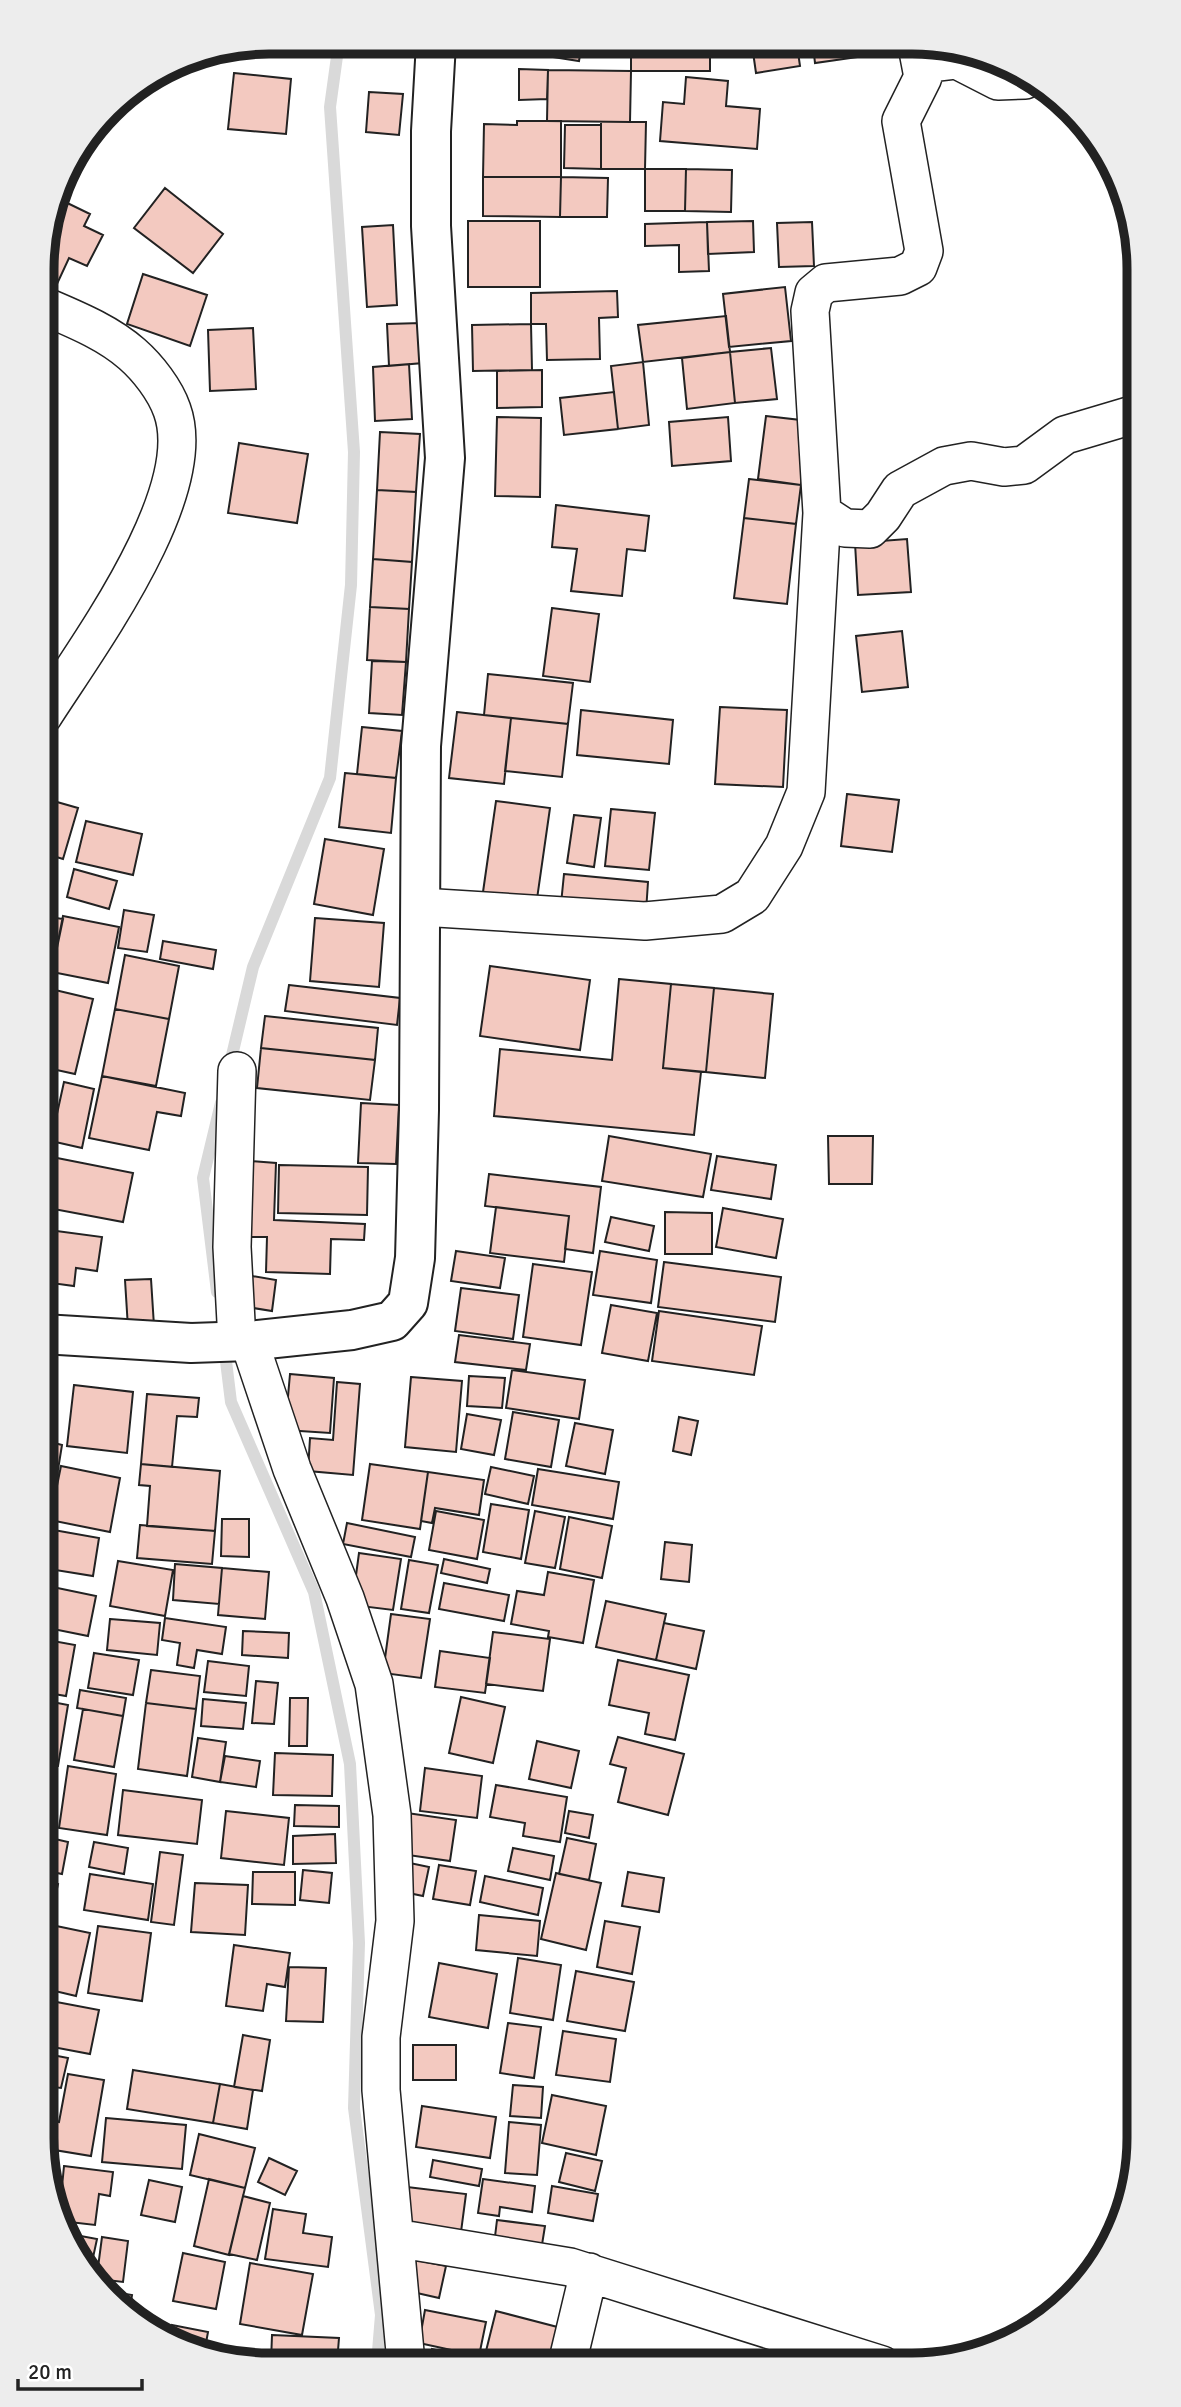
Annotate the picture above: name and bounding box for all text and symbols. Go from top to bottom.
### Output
scale bar [18,2348,142,2392]
text: 20 m [28,2359,72,2385]

